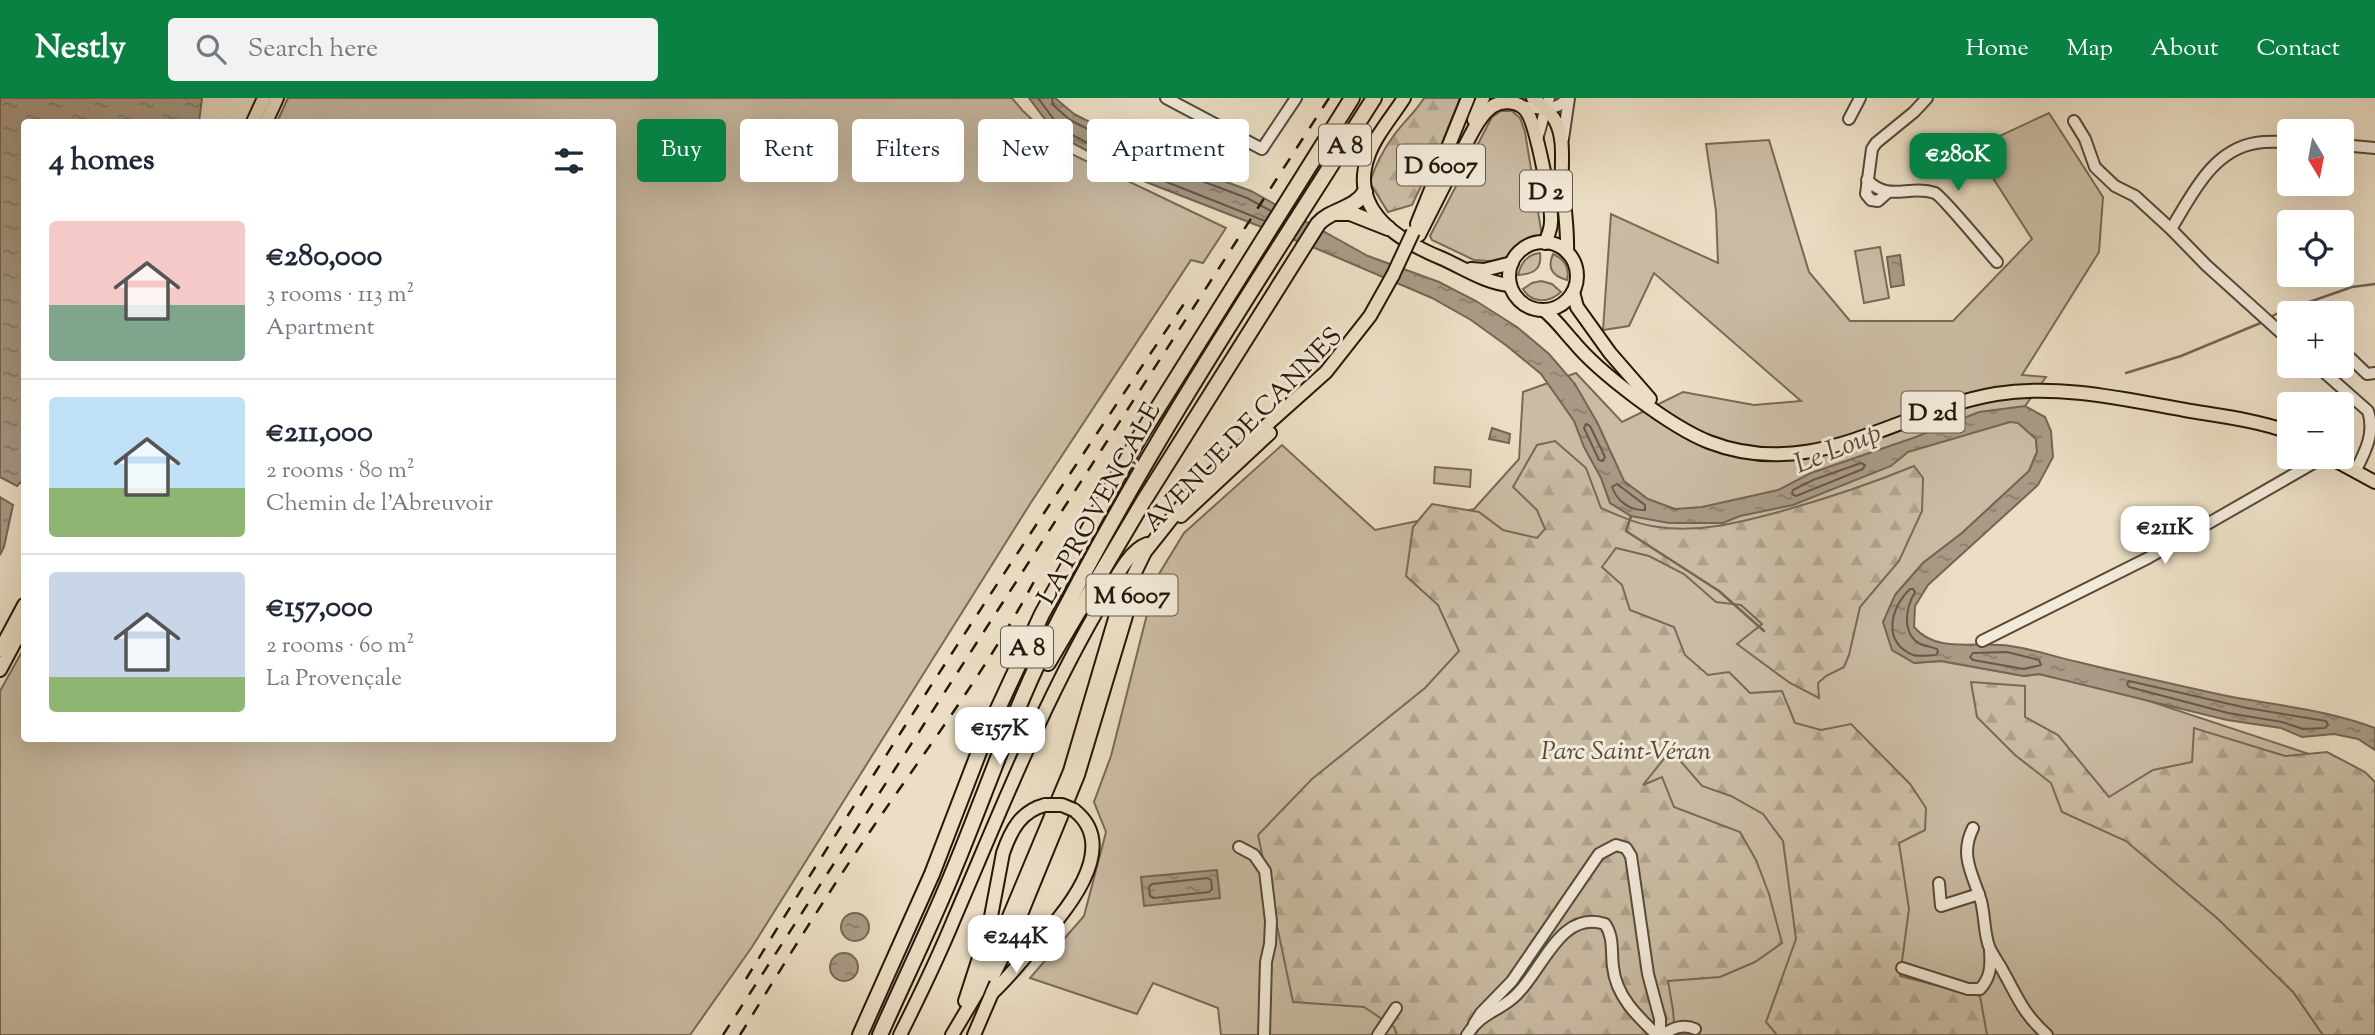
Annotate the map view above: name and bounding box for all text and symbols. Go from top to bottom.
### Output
search box [168,18,658,81]
text: Nestly [35,25,126,73]
icon: search [192,30,230,68]
text: Search here [248,31,378,68]
text: Home [1966,32,2029,66]
text: Map [2067,32,2113,66]
text: About [2151,32,2218,66]
text: Contact [2256,32,2340,66]
chip: Buy [637,119,726,182]
chip: Rent [740,119,838,182]
chip: Filters [852,119,964,182]
chip: New [978,119,1073,182]
chip: Apartment [1087,119,1249,182]
north arrow [2277,119,2354,196]
map controls [2277,119,2354,469]
road number: A 8 [1319,125,1371,166]
pin: €280K [1909,134,2007,193]
text: €280K [1926,139,1990,172]
text: 4 homes [49,140,155,183]
icon: filters [550,142,588,180]
road number: D 6007 [1397,144,1485,186]
road number: D 2 [1520,170,1572,212]
button: locate [2277,210,2354,287]
text: €280,000 [266,236,382,279]
icon: home [105,249,189,333]
text: 3 rooms · 113 m² [266,279,414,312]
button: + [2277,301,2354,378]
text: Apartment [266,312,375,345]
street label: AVENUE DE CANNES [1136,320,1352,542]
road number: D 2d [1902,391,1965,432]
button: − [2277,392,2354,469]
street label: LA PROVENÇALE [1029,396,1171,612]
text: €211,000 [266,412,373,455]
water label: Le Loup [1788,414,1888,485]
icon: home [105,425,189,509]
text: 2 rooms · 80 m² [266,455,414,488]
text: Chemin de l'Abreuvoir [266,488,493,521]
pin: €211K [2116,506,2214,566]
text: €211K [2137,512,2193,545]
road number: M 6007 [1086,574,1178,616]
text: €157,000 [266,587,373,630]
icon: home [105,600,189,684]
road number: A 8 [1001,626,1053,668]
text: 2 rooms · 60 m² [266,630,414,663]
text: La Provençale [266,663,402,696]
pin: €157K [951,708,1049,767]
text: €157K [971,713,1029,746]
park label: Parc Saint-Véran [1541,734,1711,771]
pin: €244K [967,916,1065,975]
text: €244K [984,921,1048,954]

